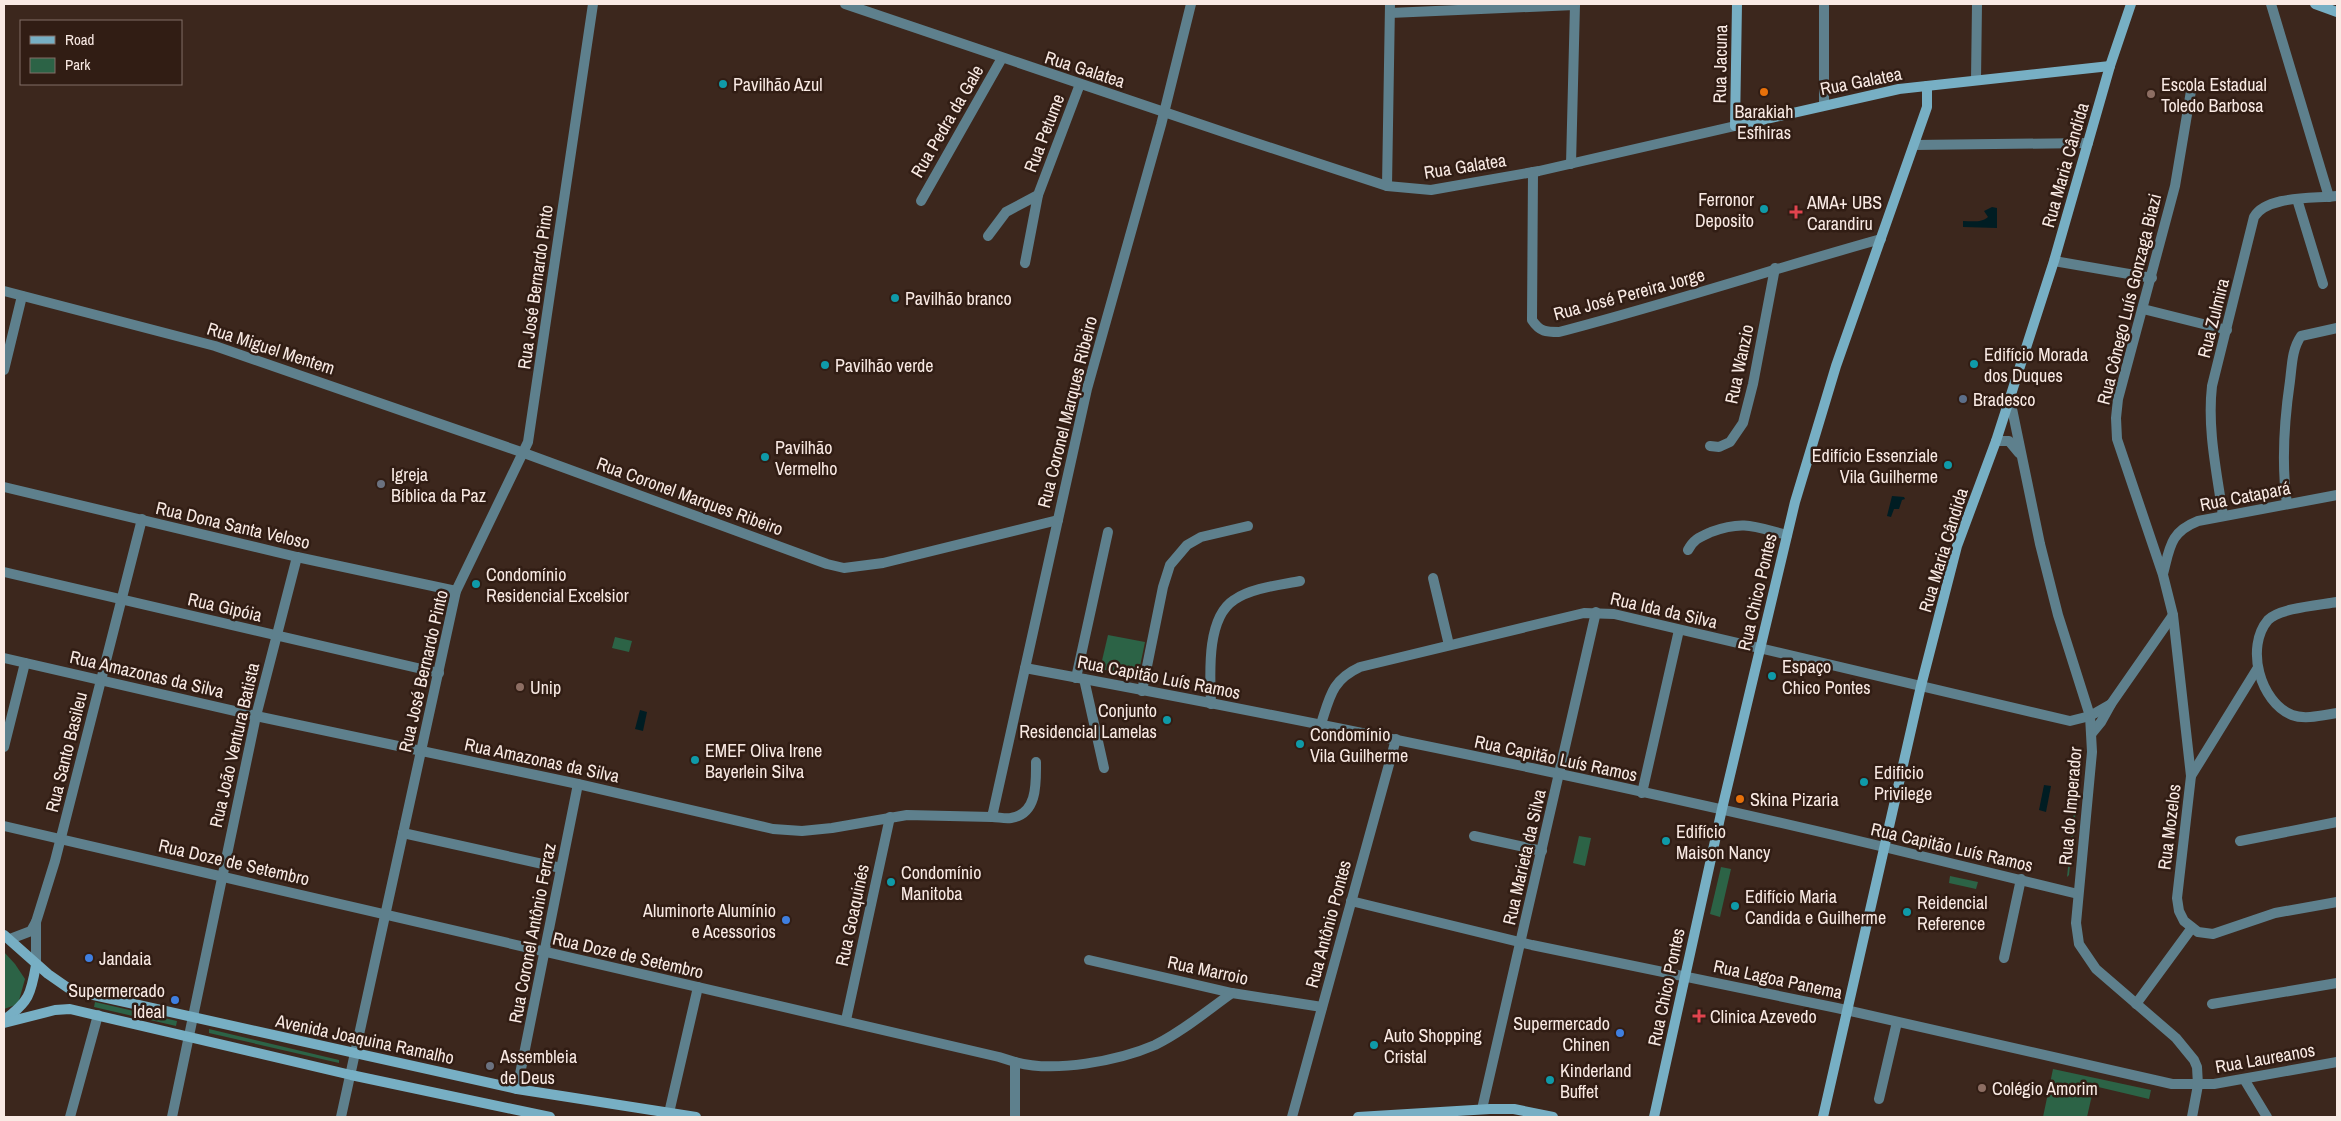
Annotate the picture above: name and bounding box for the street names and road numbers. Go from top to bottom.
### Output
street label: Rua Jacuna [1707,24,1733,104]
street label: Rua Galatea [1042,44,1128,94]
street label: Rua Pedra da Gale [905,60,989,182]
street label: Rua Galatea [1818,61,1904,101]
street label: Rua Petume [1018,90,1070,176]
street label: Rua Maria Cândida [2035,100,2095,230]
street label: Rua Galatea [1422,147,1508,185]
street label: Rua Cônego Luís Gonzaga Biazi [2091,191,2167,407]
street label: Rua José Bernardo Pinto [511,203,559,371]
street label: Rua José Pereira Jorge [1550,262,1708,326]
street label: Rua Zulmira [2191,276,2235,360]
street label: Rua Coronel Marques Ribeiro [1031,313,1103,511]
street label: Rua Miguel Mentem [204,316,338,380]
street label: Rua Wanzio [1718,322,1760,406]
street label: Rua Coronel Marques Ribeiro [593,451,787,541]
street label: Rua Catapará [2198,475,2292,517]
street label: Rua Maria Cândida [1912,485,1974,615]
street label: Rua Dona Santa Veloso [153,495,313,555]
street label: Rua Chico Pontes [1731,531,1783,653]
street label: Rua Gipóia [185,586,265,628]
street label: Rua Ida da Silva [1608,586,1720,634]
street label: Rua José Bernardo Pinto [392,587,454,755]
street label: Rua Amazonas da Silva [67,644,227,704]
street label: Rua Capitão Luís Ramos [1075,649,1243,705]
street label: Rua João Ventura Batista [203,660,265,830]
street label: Rua Santo Basileu [39,689,93,815]
street label: Rua Capitão Luís Ramos [1472,729,1640,787]
street label: Rua Amazonas da Silva [462,731,622,789]
street label: Rua do Imperador [2052,746,2088,866]
street label: Rua Mozelos [2151,783,2187,871]
street label: Rua Marieta da Silva [1496,787,1552,927]
street label: Rua Capitão Luís Ramos [1868,816,2036,878]
street label: Rua Doze de Setembro [156,832,312,892]
street label: Rua Coronel Antônio Ferraz [502,841,562,1025]
street label: Rua Antônio Pontes [1299,857,1357,991]
street label: Rua Goaquinés [829,862,875,968]
street label: Rua Doze de Setembro [550,925,706,985]
street label: Rua Chico Pontes [1641,926,1691,1048]
street label: Rua Marroio [1165,949,1251,991]
street label: Rua Lagoa Panema [1711,953,1845,1005]
street label: Avenida Joaquina Ramalho [272,1008,457,1070]
street label: Rua Laureanos [2213,1037,2317,1079]

